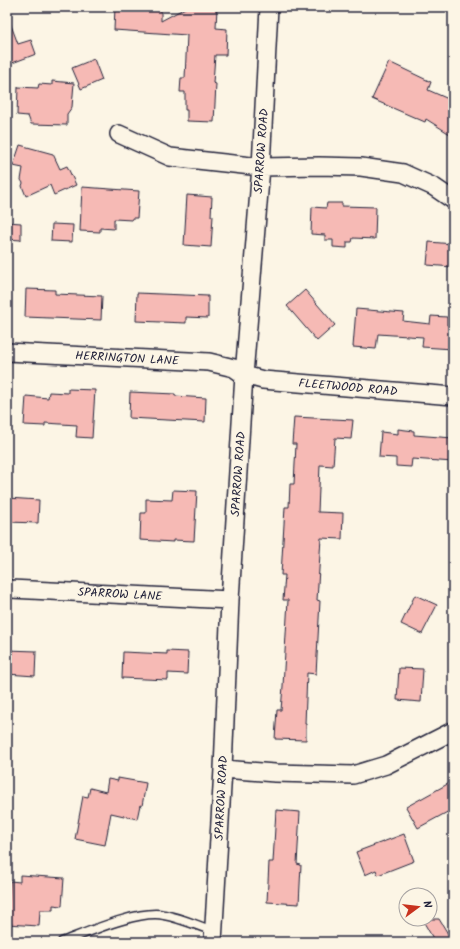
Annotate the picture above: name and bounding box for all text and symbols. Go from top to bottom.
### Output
street label: SPARROW ROAD [249,108,274,194]
street label: HERRINGTON LANE [75,346,180,371]
street label: FLEETWOOD ROAD [298,374,399,401]
street label: SPARROW ROAD [226,431,251,517]
street label: SPARROW LANE [77,583,164,606]
street label: SPARROW ROAD [210,755,233,841]
north arrow [398,887,438,927]
text: N [417,899,436,910]

